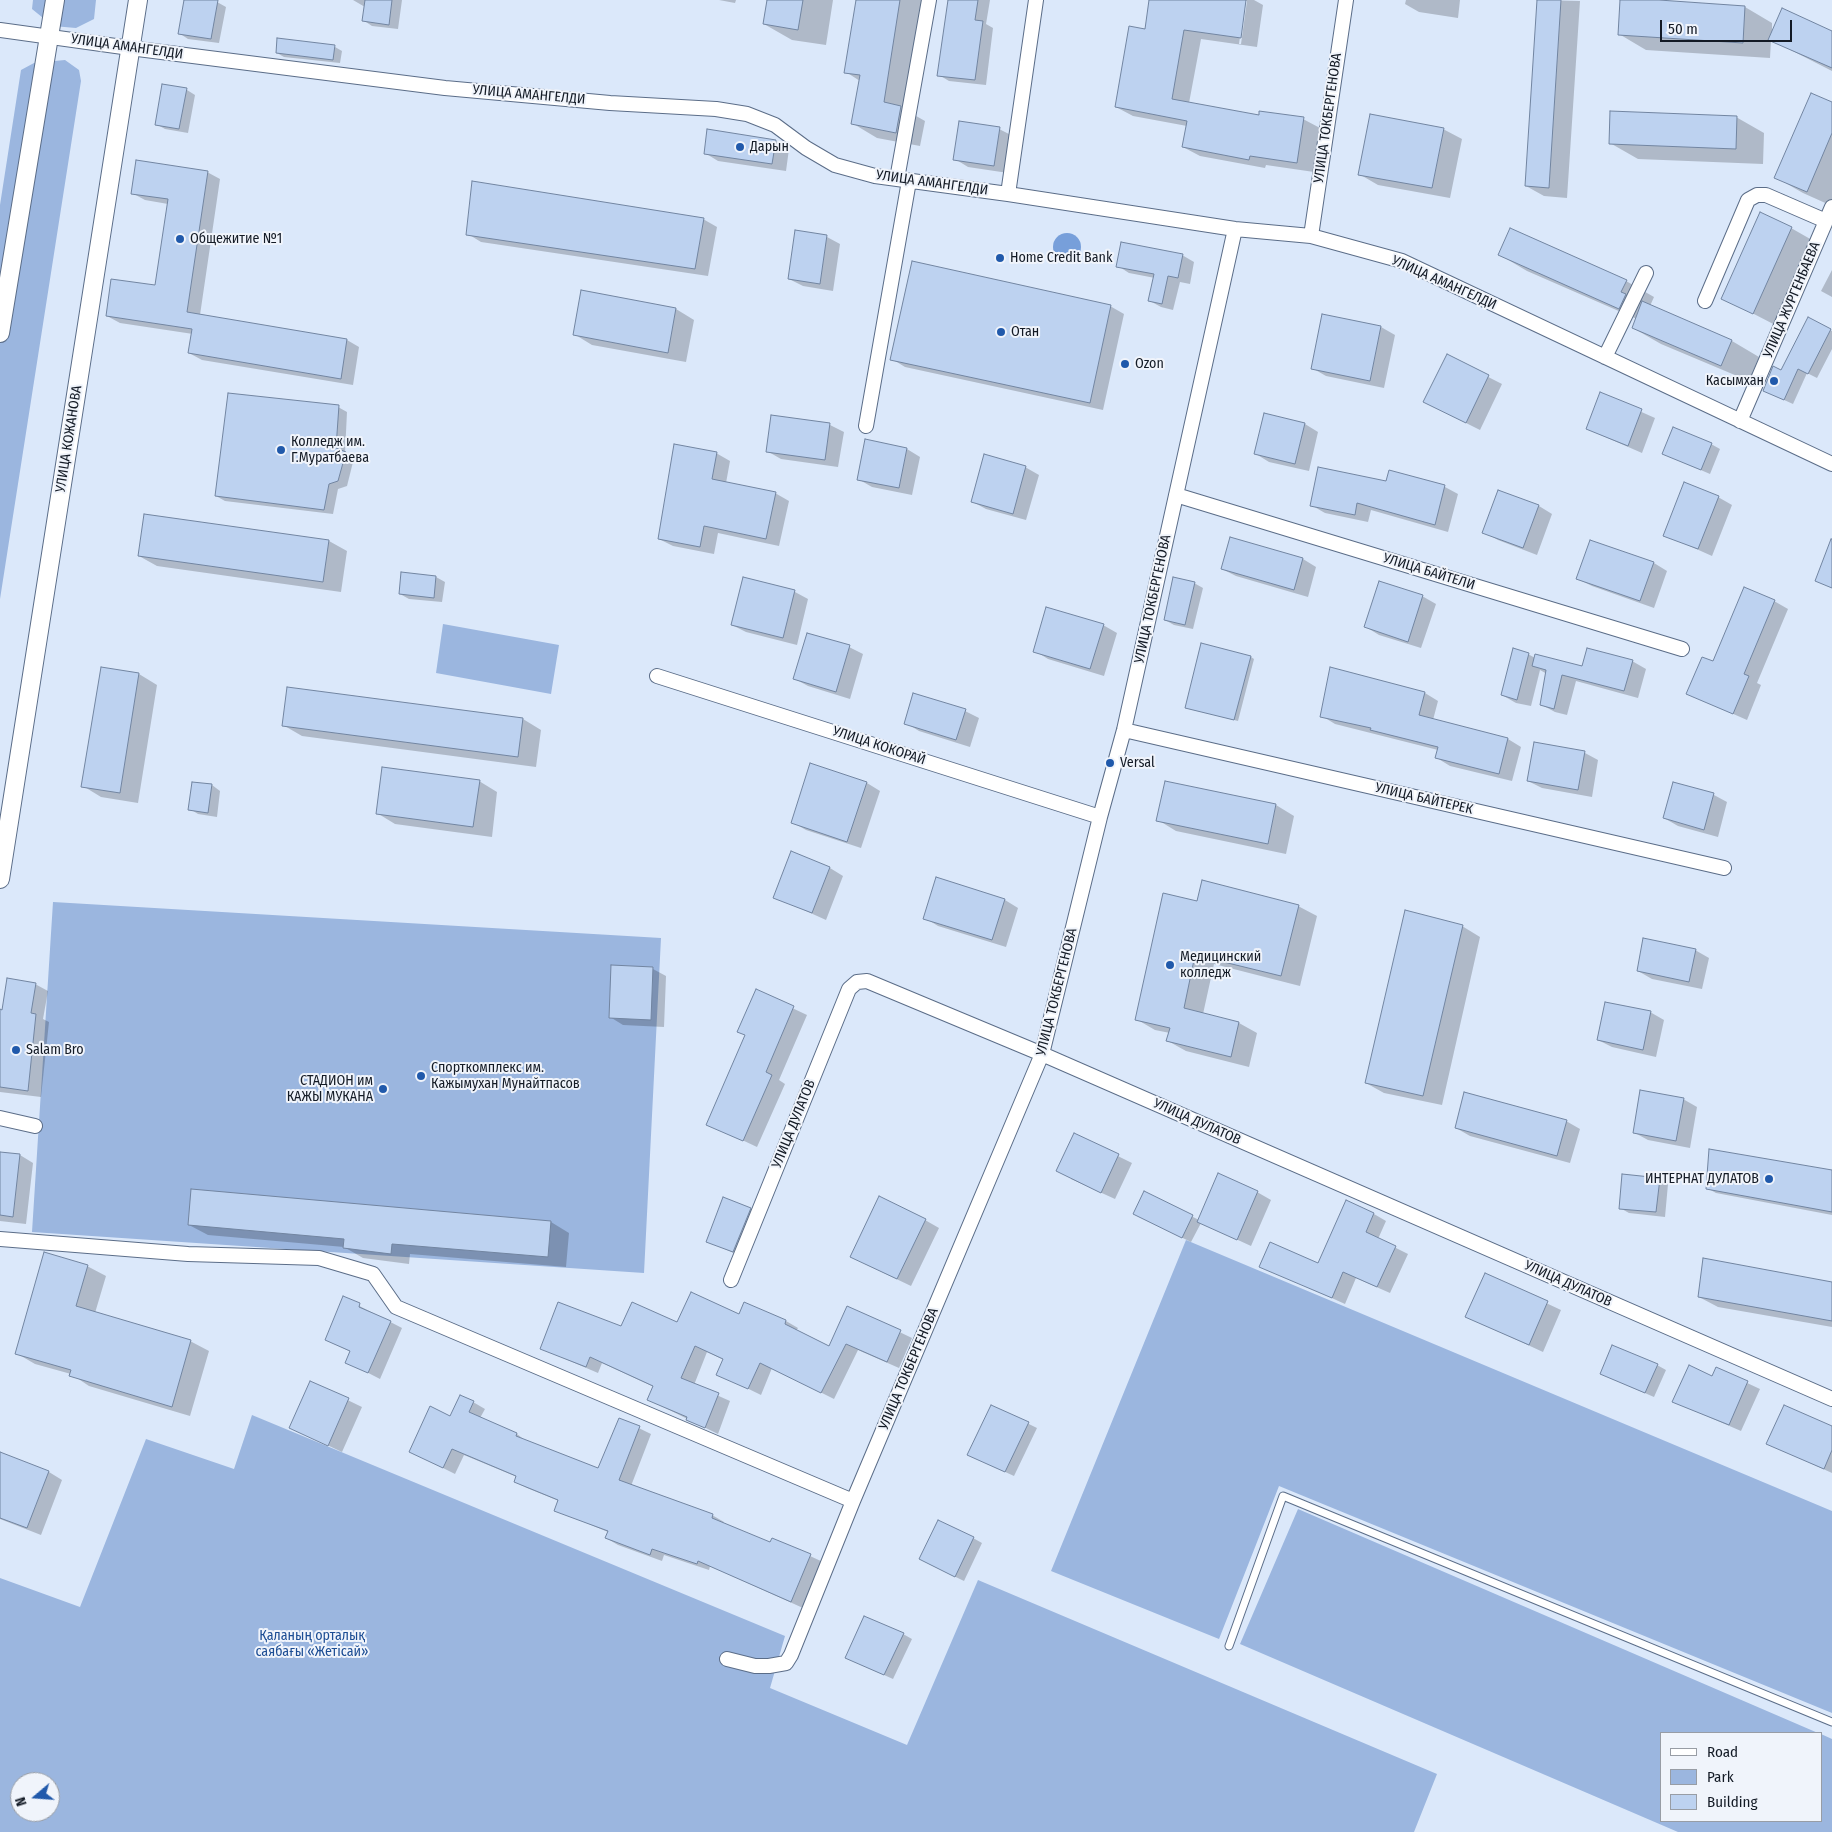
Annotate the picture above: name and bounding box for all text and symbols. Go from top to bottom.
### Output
scale bar [1662,10,1794,42]
text: 50 m [1668,20,1698,38]
street label: УЛИЦА АМАНГЕЛДИ [70,31,184,63]
street label: УЛИЦА ТОКБЕРГЕНОВА [1311,52,1345,184]
street label: УЛИЦА АМАНГЕЛДИ [472,82,586,108]
place label: Дарын [750,139,789,155]
marker: Дарын [734,141,746,153]
street label: УЛИЦА АМАНГЕЛДИ [875,167,989,199]
place label: Общежитие №1 [190,231,282,247]
marker: Общежитие №1 [174,233,186,245]
street label: УЛИЦА ЖУРГЕНБАЕВА [1760,239,1824,361]
place label: Home Credit Bank [1010,250,1112,266]
marker: Home Credit Bank [994,252,1006,264]
street label: УЛИЦА АМАНГЕЛДИ [1389,252,1499,314]
place label: Отан [1011,324,1039,340]
marker: Отан [995,326,1007,338]
place label: Ozon [1135,356,1164,372]
marker: Ozon [1119,358,1131,370]
place label: Касымхан [1706,373,1764,389]
marker: Касымхан [1768,375,1780,387]
street label: УЛИЦА КОЖАНОВА [52,384,86,494]
place label: Колледж им. Г.Муратбаева [291,434,369,467]
marker: Колледж им. Г.Муратбаева [275,444,287,456]
street label: УЛИЦА ТОКБЕРГЕНОВА [1131,533,1175,665]
street label: УЛИЦА БАЙТЕЛИ [1381,550,1477,594]
street label: УЛИЦА КОКОРАЙ [830,723,928,769]
place label: Versal [1120,755,1155,771]
marker: Versal [1104,757,1116,769]
street label: УЛИЦА БАЙТЕРЕК [1373,780,1475,818]
street label: УЛИЦА ТОКБЕРГЕНОВА [1033,926,1081,1058]
place label: Медицинский колледж [1180,949,1261,982]
marker: Медицинский колледж [1164,959,1176,971]
place label: Salam Bro [26,1042,84,1058]
marker: Salam Bro [10,1044,22,1056]
place label: Спорткомплекс им. Кажымухан Мунайтпасов [431,1060,580,1092]
marker: Спорткомплекс им. Кажымухан Мунайтпасов [415,1070,427,1082]
place label: СТАДИОН им КАЖЫ МУКАНА [287,1073,373,1106]
street label: УЛИЦА ДУЛАТОВ [769,1077,819,1171]
marker: СТАДИОН им КАЖЫ МУКАНА [377,1083,389,1095]
street label: УЛИЦА ДУЛАТОВ [1151,1095,1243,1149]
place label: ИНТЕРНАТ ДУЛАТОВ [1645,1171,1759,1187]
marker: ИНТЕРНАТ ДУЛАТОВ [1763,1173,1775,1185]
street label: УЛИЦА ДУЛАТОВ [1522,1257,1614,1311]
street label: УЛИЦА ТОКБЕРГЕНОВА [876,1305,942,1433]
park label: Қаланың орталық саябағы «Жетісай» [255,1628,369,1660]
legend [1660,1732,1822,1822]
text: Road [1707,1743,1738,1761]
text: Park [1707,1768,1734,1786]
north arrow [10,1772,60,1822]
text: Building [1707,1793,1758,1811]
text: N [12,1795,31,1808]

